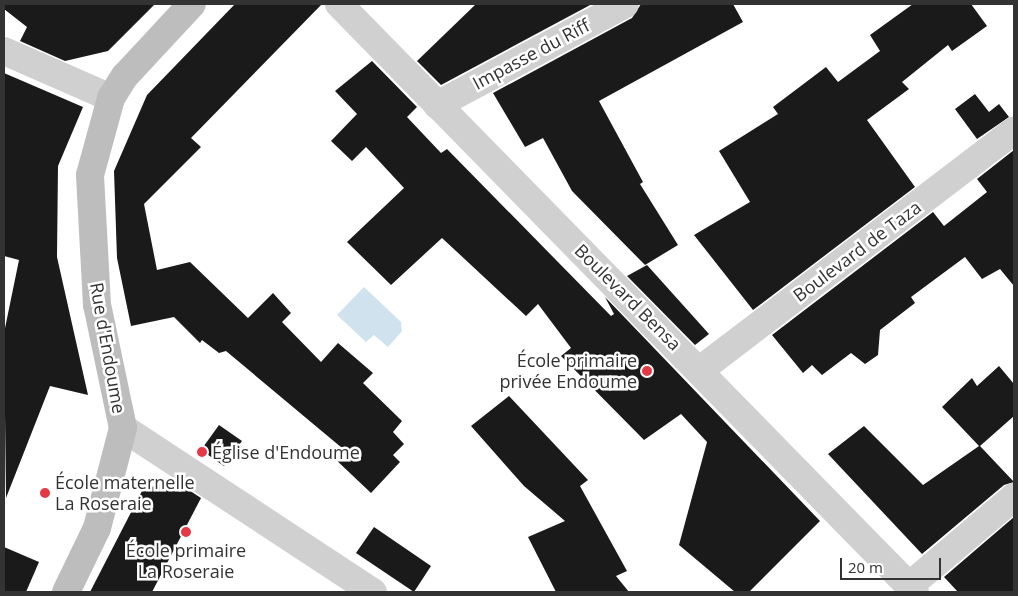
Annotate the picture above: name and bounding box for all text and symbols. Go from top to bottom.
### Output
street label: Impasse du Riff [469,14,593,94]
street label: Boulevard de Taza [789,196,925,306]
street label: Boulevard Bensa [570,239,686,355]
street label: Rue d'Endoume [86,281,130,415]
place label: École primaire privée Endoume [500,350,637,392]
marker: École primaire privée Endoume [641,365,653,377]
place label: Église d'Endoume [212,441,360,463]
marker: Église d'Endoume [196,446,208,458]
place label: École maternelle La Roseraie [55,472,195,514]
marker: École maternelle La Roseraie [39,487,51,499]
marker: École primaire La Roseraie [180,526,192,538]
place label: École primaire La Roseraie [126,540,246,582]
scale bar [843,548,944,580]
text: 20 m [848,557,883,577]

